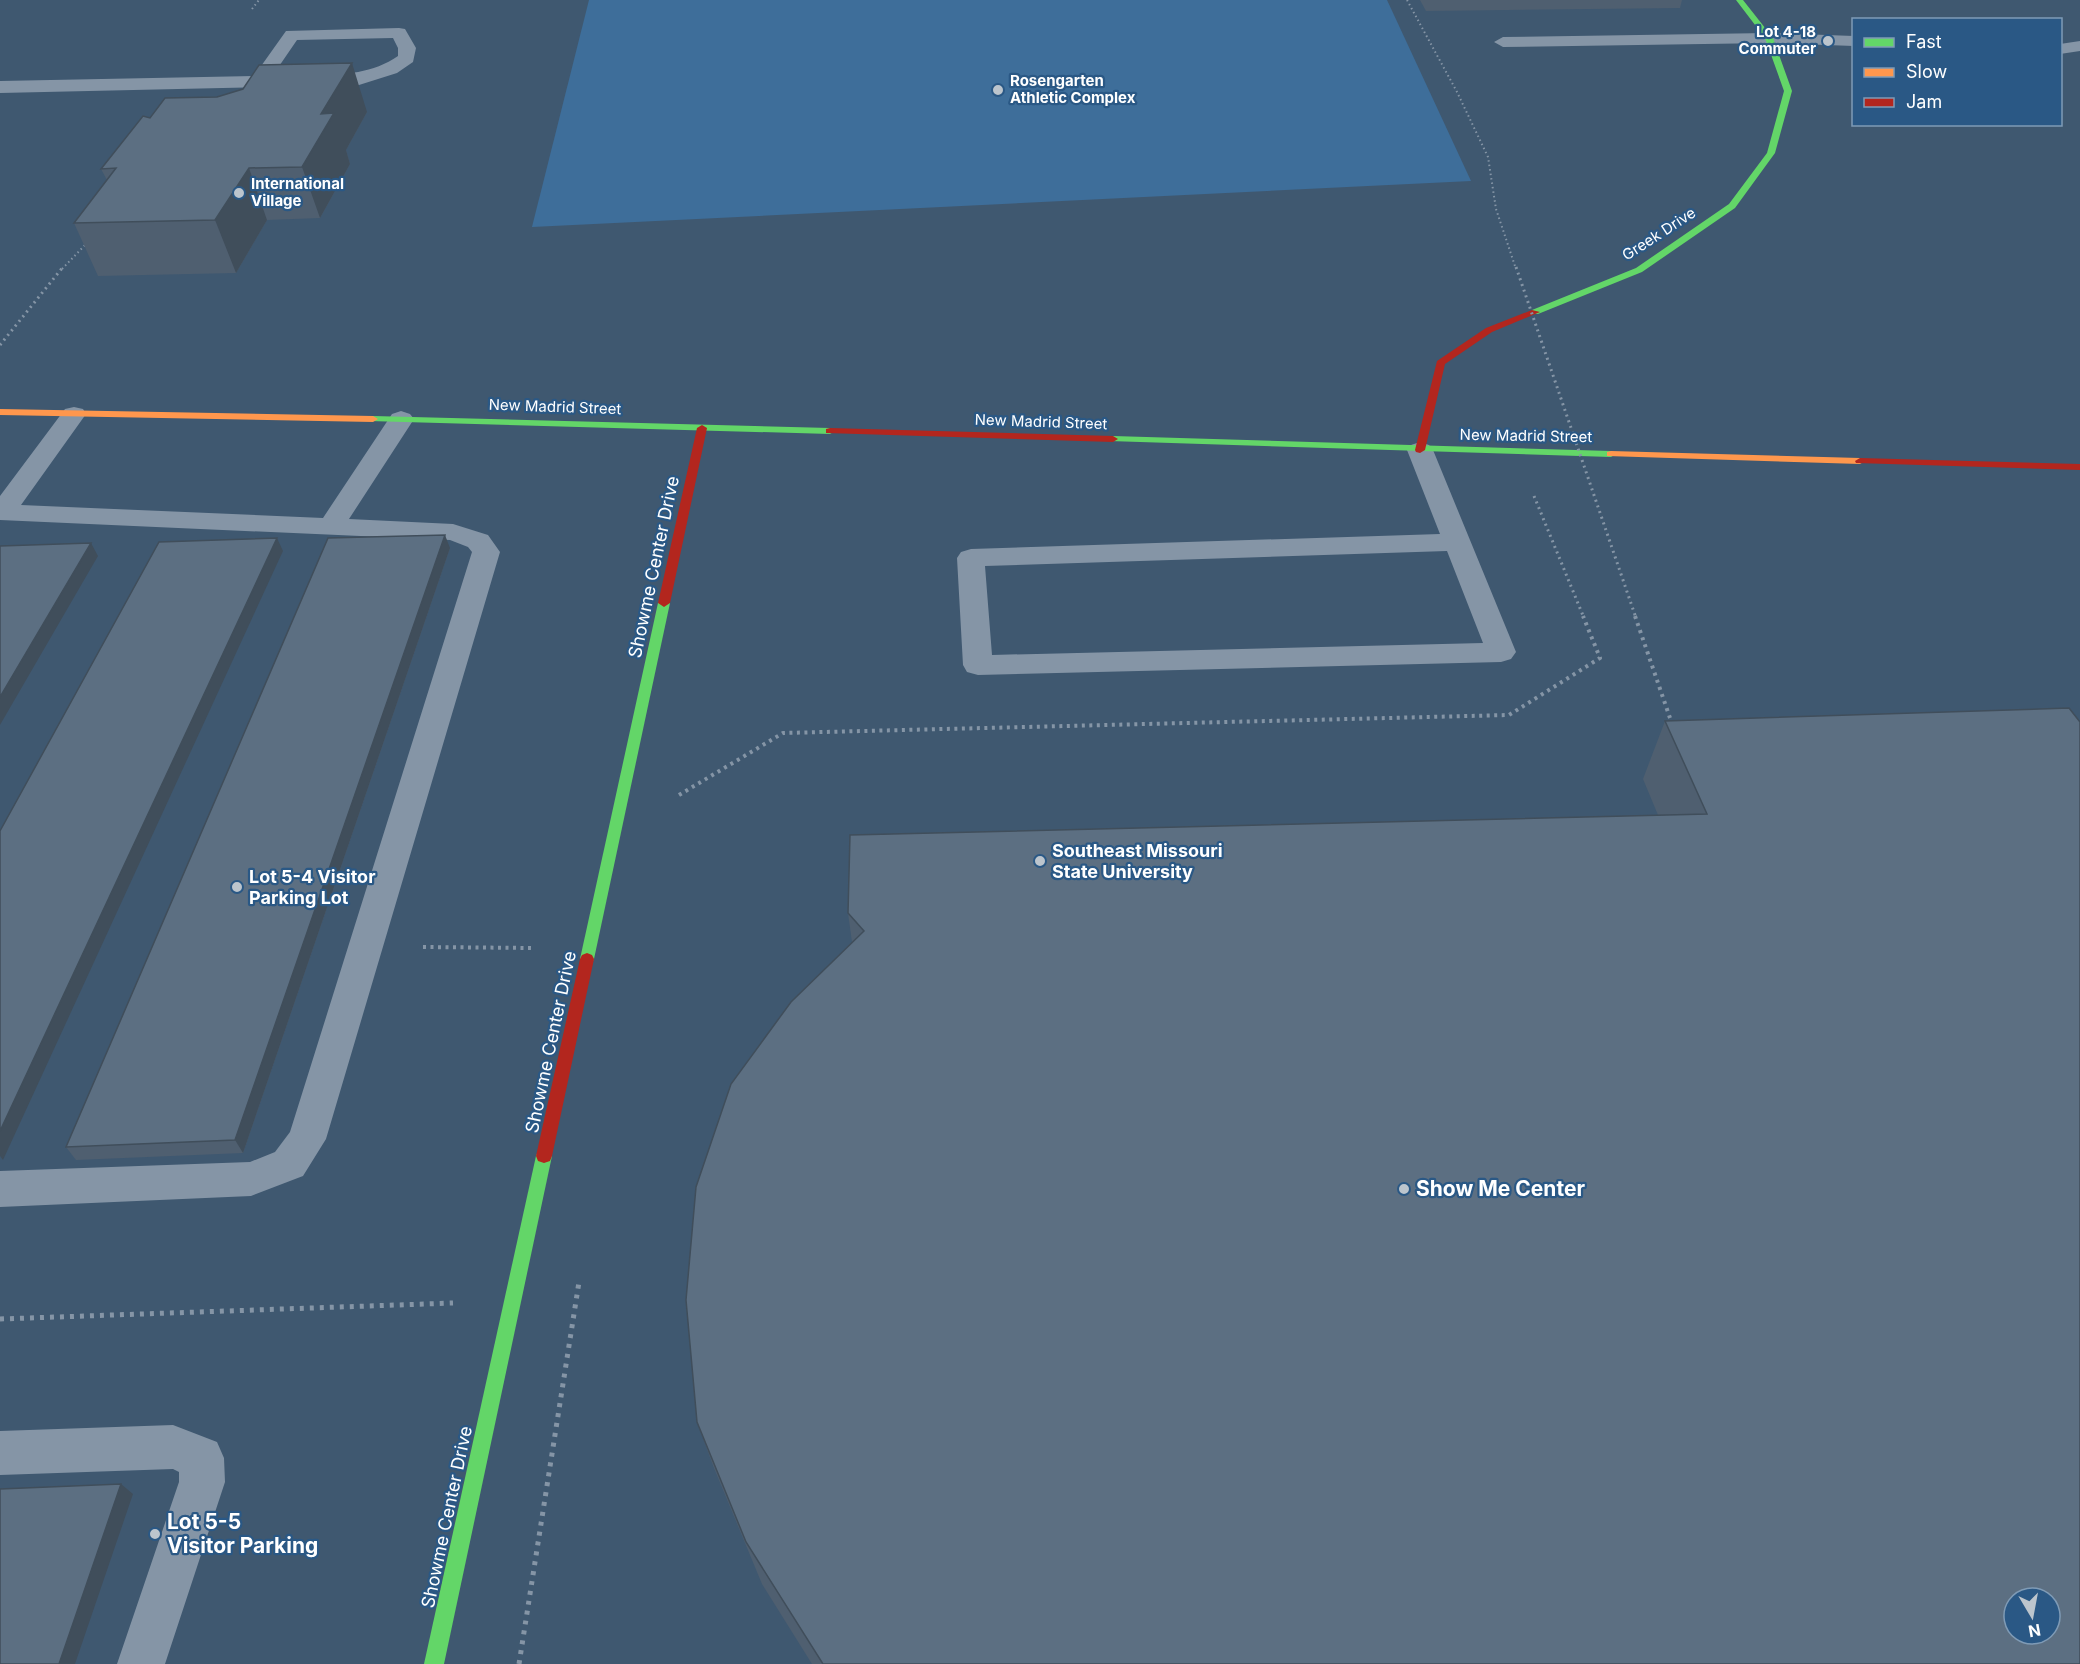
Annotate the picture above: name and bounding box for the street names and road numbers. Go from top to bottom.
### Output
street label: Greek Drive [1618,203,1699,264]
street label: New Madrid Street [488,395,622,418]
street label: New Madrid Street [974,410,1108,433]
street label: New Madrid Street [1460,425,1593,446]
street label: Showme Center Drive [624,474,683,660]
street label: Showme Center Drive [521,949,580,1135]
street label: Showme Center Drive [417,1424,476,1610]

